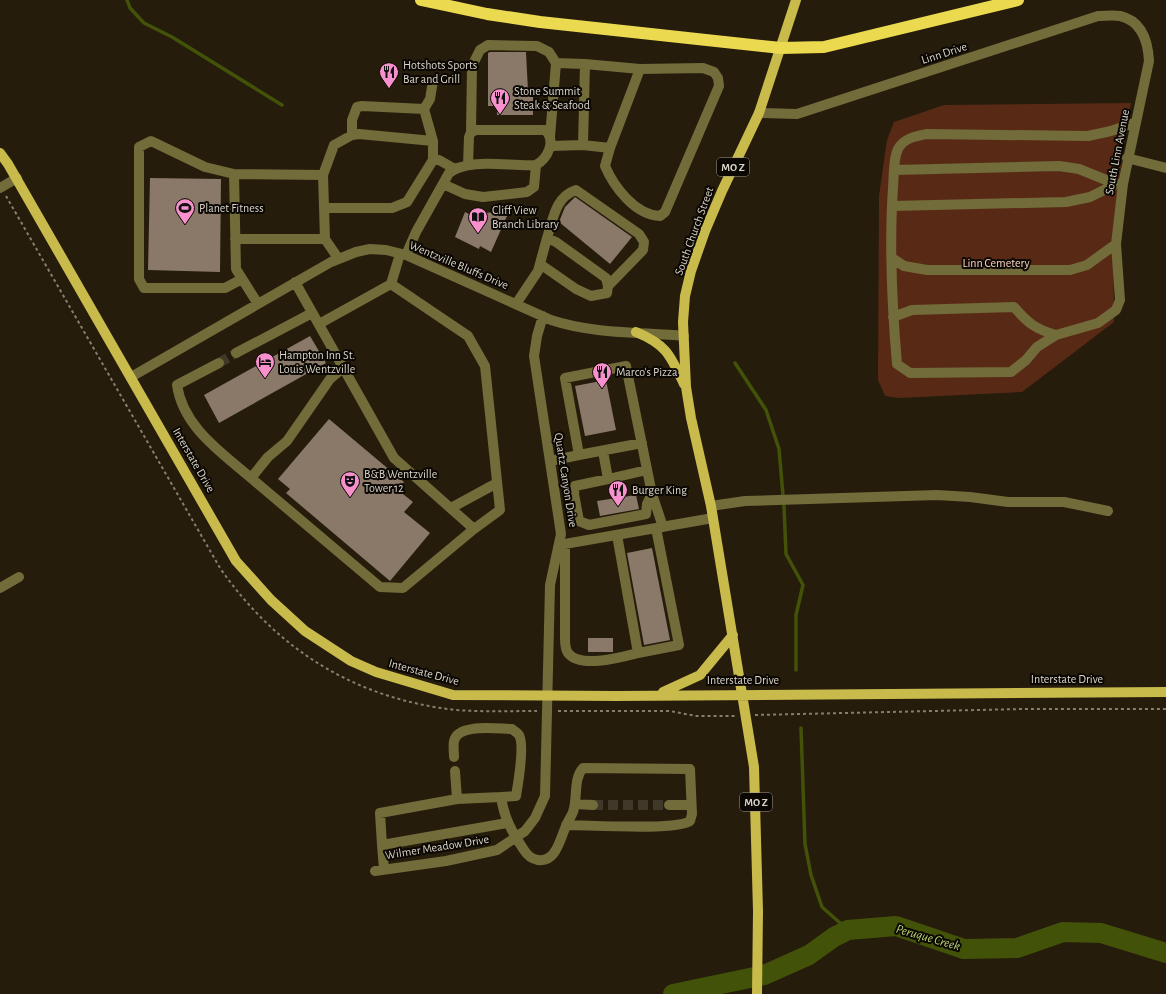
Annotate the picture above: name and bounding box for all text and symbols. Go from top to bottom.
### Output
street label: Linn Drive [920,40,968,66]
place label: Hotshots Sports Bar and Grill [403,59,477,85]
restaurant icon: Hotshots Sports Bar and Grill [378,61,400,89]
place label: Stone Summit Steak & Seafood [514,85,590,111]
restaurant icon: Stone Summit Steak & Seafood [489,87,511,115]
street label: South Linn Avenue [1103,108,1131,196]
road number: MO Z [717,158,749,176]
street label: South Church Street [672,185,716,277]
sports icon: Planet Fitness [174,197,196,225]
place label: Planet Fitness [199,202,264,214]
place label: Cliff View Branch Library [492,204,559,231]
library icon: Cliff View Branch Library [467,206,489,234]
street label: Wentzville Bluffs Drive [408,239,510,291]
park label: Linn Cemetery [962,257,1030,270]
place label: Hampton Inn St. Louis Wentzville [279,349,355,375]
hotel icon: Hampton Inn St. Louis Wentzville [254,351,276,379]
restaurant icon: Marco's Pizza [591,361,613,389]
place label: Marco's Pizza [616,366,678,378]
street label: Interstate Drive [171,426,217,494]
street label: Quartz Canyon Drive [552,432,579,528]
place label: B&B Wentzville Tower 12 [364,468,437,494]
theatre icon: B&B Wentzville Tower 12 [339,470,361,498]
restaurant icon: Burger King [607,479,629,507]
place label: Burger King [632,484,687,496]
street label: Interstate Drive [388,657,460,687]
street label: Interstate Drive [1031,673,1103,685]
street label: Interstate Drive [707,674,779,686]
road number: MO Z [740,793,772,811]
street label: Wilmer Meadow Drive [384,833,490,861]
water label: Peruque Creek [894,923,962,953]

